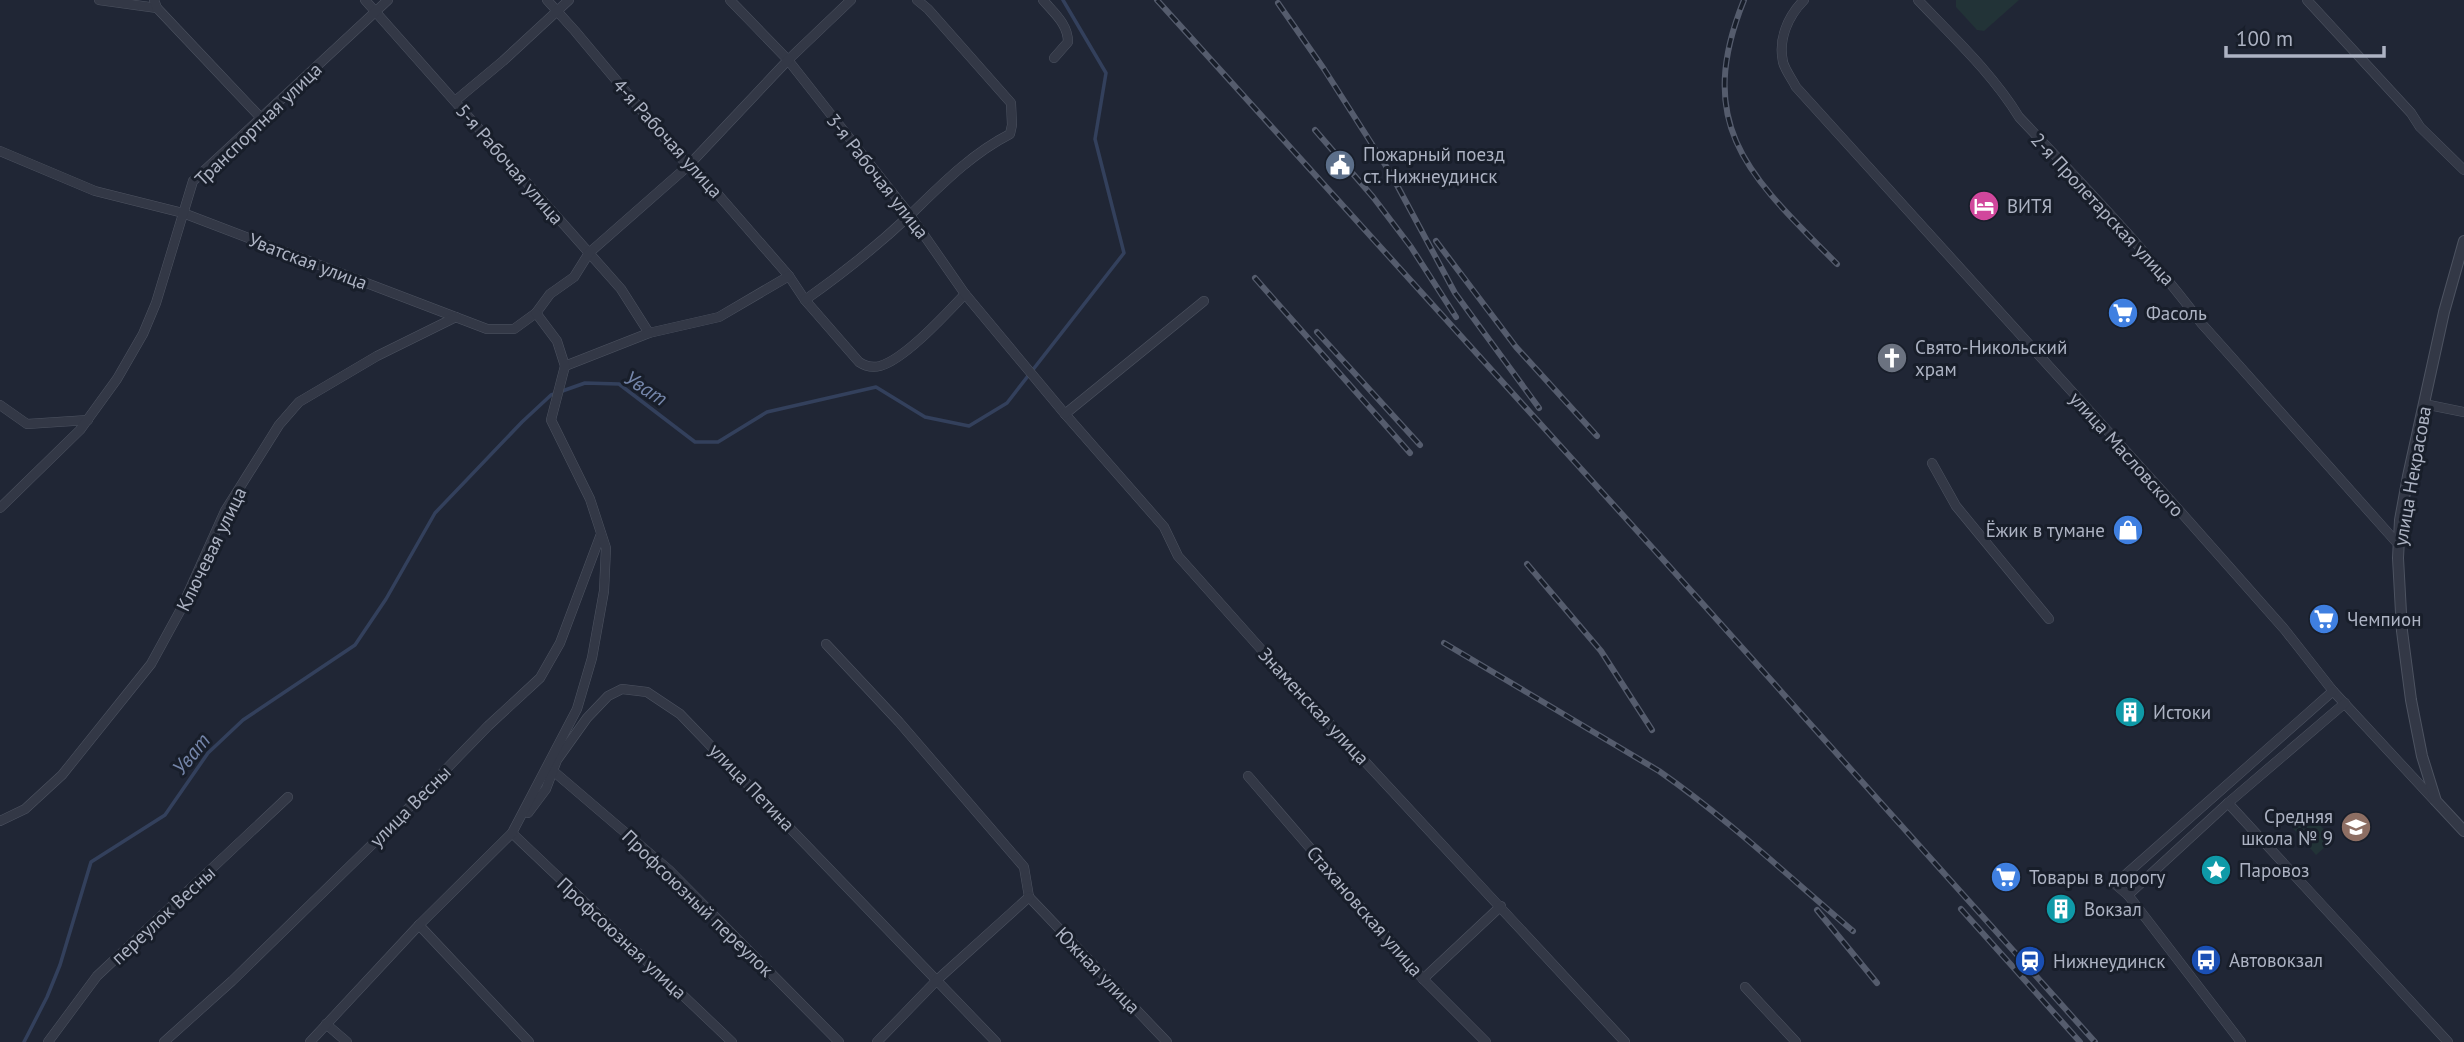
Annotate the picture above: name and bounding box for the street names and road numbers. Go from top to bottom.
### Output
street label: Транспортная улица [190,57,326,191]
street label: 4-я Рабочая улица [608,73,728,203]
street label: 5-я Рабочая улица [451,99,569,229]
street label: 3-я Рабочая улица [822,109,934,243]
street label: 2-я Пролетарская улица [2026,128,2180,290]
street label: Уватская улица [245,227,371,295]
street label: улица Масловского [2064,386,2190,522]
street label: улица Некрасова [2388,404,2436,548]
street label: Ключевая улица [171,483,251,615]
street label: Знаменская улица [1254,642,1374,770]
street label: улица Петина [704,738,800,836]
street label: улица Весны [364,760,456,852]
street label: Профсоюзный переулок [617,824,779,982]
street label: Стахановская улица [1302,841,1428,981]
street label: переулок Весны [106,861,220,969]
street label: Профсоюзная улица [552,872,692,1004]
street label: Южная улица [1051,922,1145,1018]

